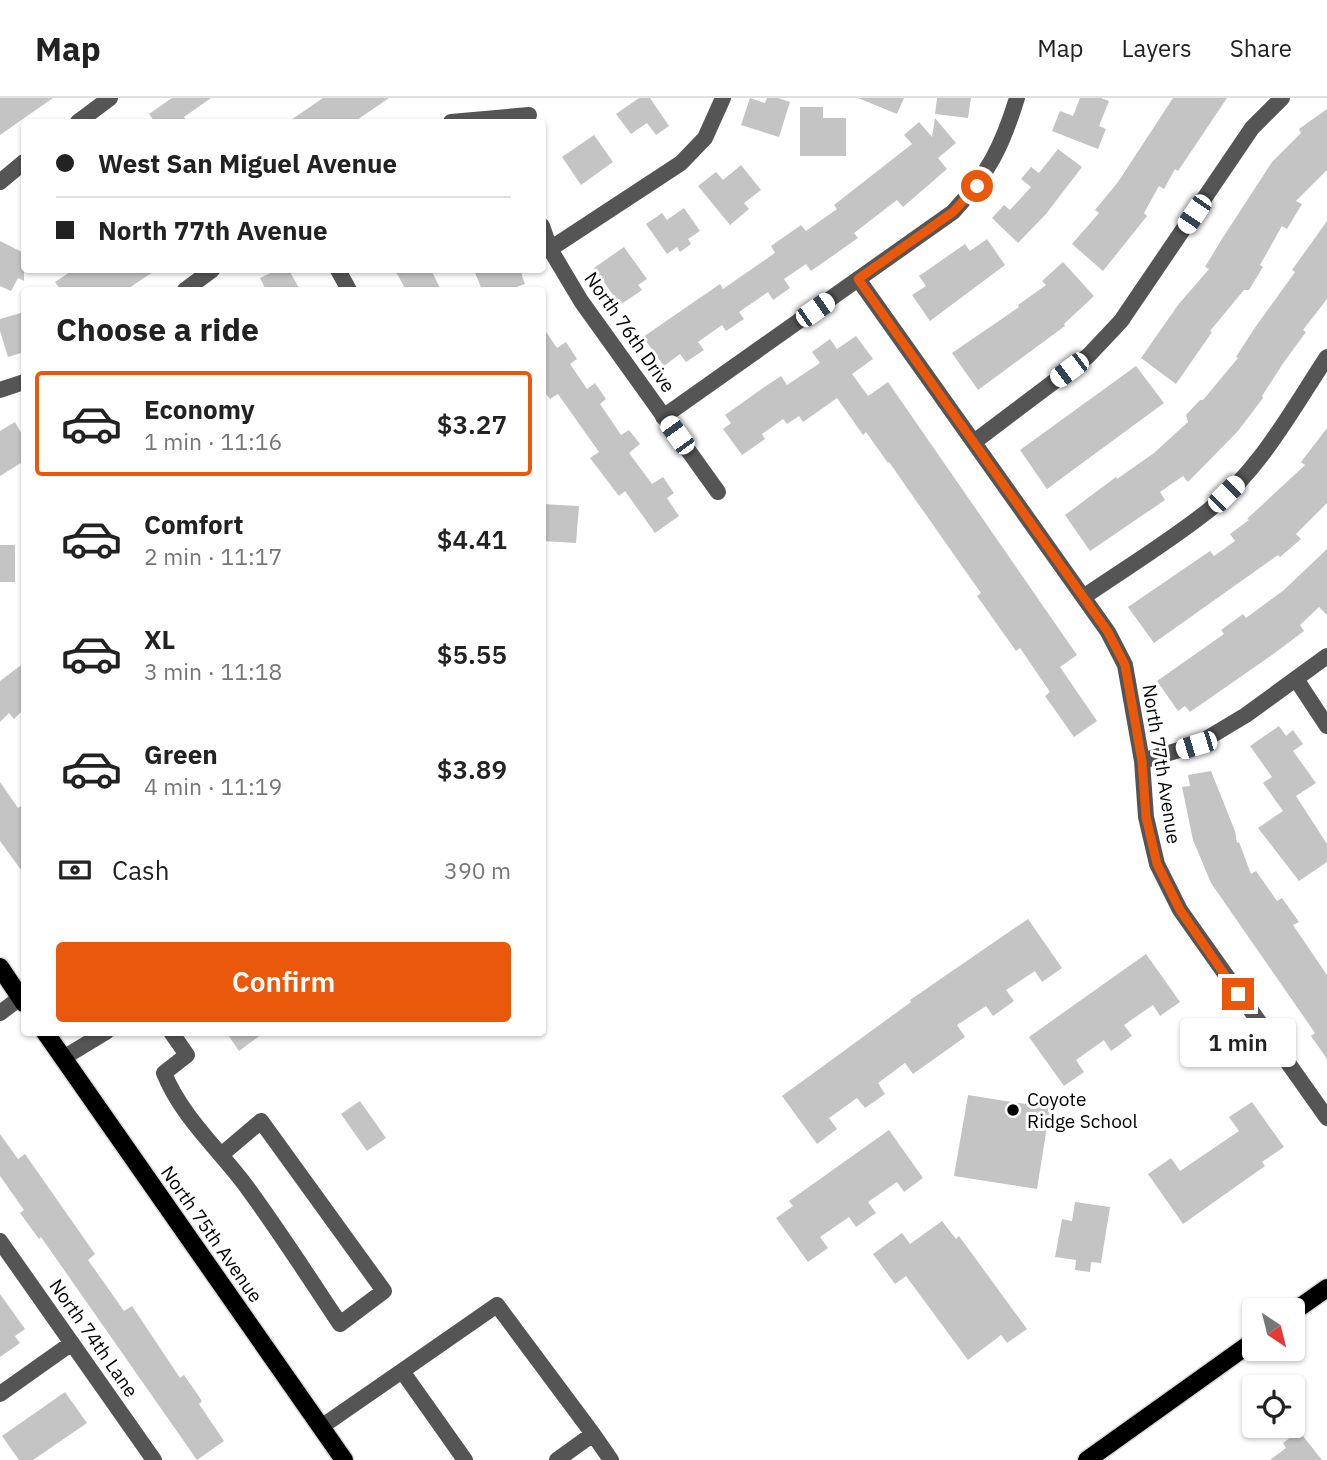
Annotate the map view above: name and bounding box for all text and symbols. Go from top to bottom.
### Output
text: Map [35,27,101,70]
text: Map [1037,32,1084,64]
text: Layers [1122,32,1192,64]
text: Share [1230,32,1292,64]
text: West San Miguel Avenue [98,146,397,180]
route start [961,170,993,202]
car [1174,191,1215,237]
text: North 77th Avenue [98,213,328,247]
street label: North 76th Drive [579,267,681,397]
car [792,289,839,331]
text: Choose a ride [56,308,259,350]
car [1046,349,1093,391]
icon: car [60,392,123,455]
text: Economy [144,392,255,426]
text: $3.27 [437,407,507,441]
car [657,412,698,458]
text: 1 min · 11:16 [144,426,282,456]
car [1204,472,1249,516]
icon: car [60,507,123,570]
text: Comfort [144,507,243,541]
text: $4.41 [437,522,507,556]
text: 2 min · 11:17 [144,541,282,571]
icon: car [60,622,123,685]
text: XL [144,622,175,656]
text: $5.55 [437,637,507,671]
text: 3 min · 11:18 [144,656,282,686]
street label: North 77th Avenue [1138,682,1186,846]
car [1173,729,1220,761]
icon: car [60,737,123,800]
text: Green [144,737,218,771]
text: $3.89 [437,752,507,786]
text: 4 min · 11:19 [144,771,282,801]
icon: cash [56,851,94,889]
text: Cash [112,853,169,887]
text: 390 m [444,855,511,885]
button: Confirm [56,942,511,1022]
route end [1222,978,1254,1010]
callout: 1 min [1180,1018,1296,1068]
text: 1 min [1208,1027,1268,1057]
place label: Coyote Ridge School [1027,1087,1138,1133]
marker: Coyote Ridge School [1005,1102,1021,1118]
street label: North 75th Avenue [156,1161,268,1307]
street label: North 74th Lane [44,1274,144,1402]
north arrow [1242,1298,1306,1362]
map controls [1242,1298,1305,1438]
button: locate [1242,1375,1305,1438]

